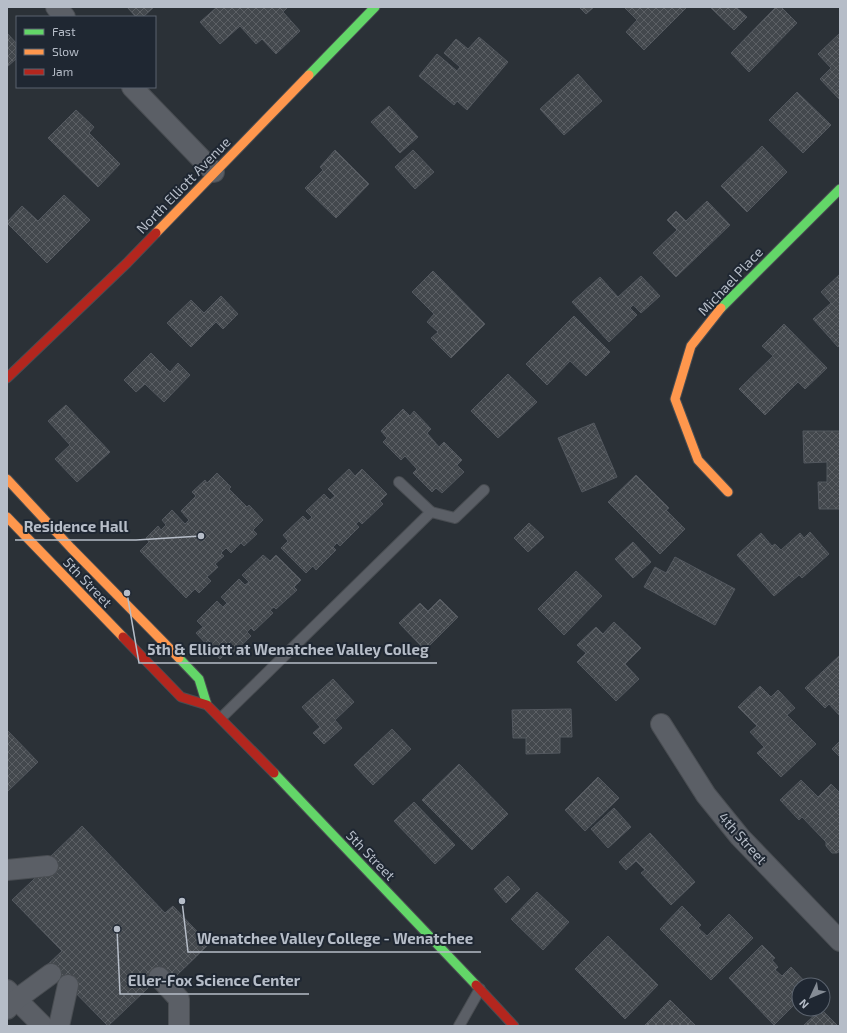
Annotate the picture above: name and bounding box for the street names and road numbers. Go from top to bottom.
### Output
street label: North Elliott Avenue [132,133,234,237]
street label: Michael Place [694,243,766,319]
street label: 5th Street [60,553,116,611]
street label: 4th Street [715,808,771,868]
street label: 5th Street [343,826,399,884]

